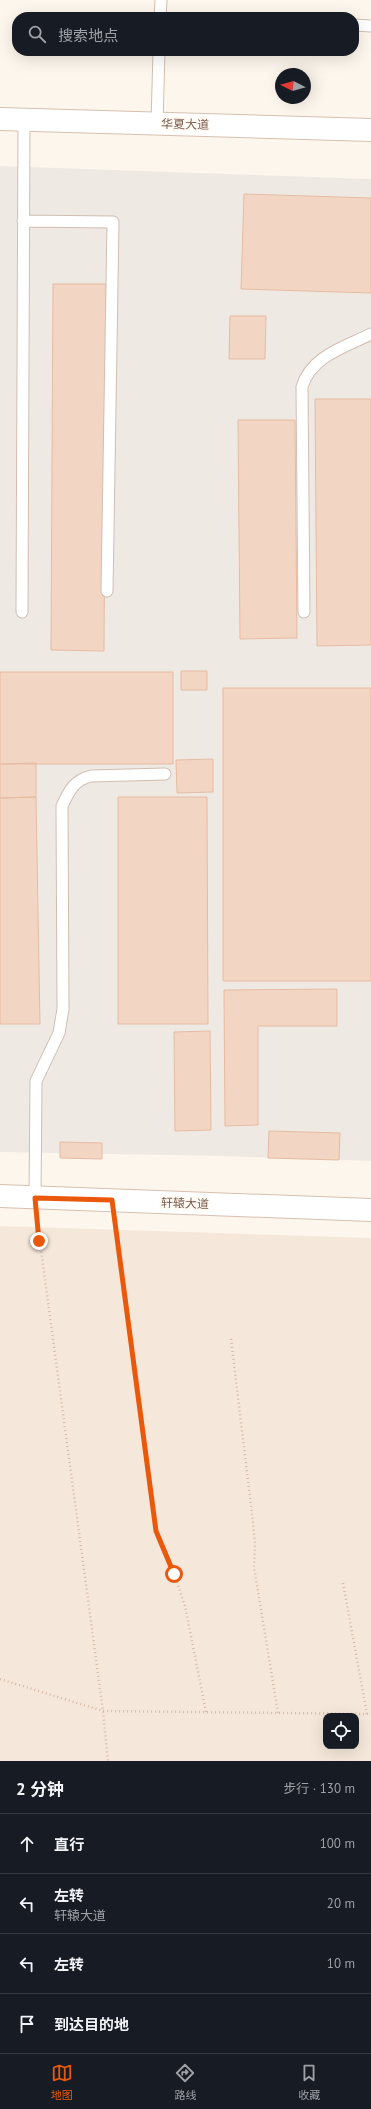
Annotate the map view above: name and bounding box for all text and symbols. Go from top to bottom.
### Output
search box [12,12,359,56]
icon: search [26,23,48,45]
text: 搜索地点 [58,26,118,45]
north arrow [275,68,311,104]
street label: 华夏大道 [161,116,209,132]
street label: 轩辕大道 [161,1195,209,1211]
route end [30,1232,48,1250]
route start [165,1565,183,1583]
map controls [323,1713,359,1749]
button: locate [323,1713,359,1749]
text: 2 分钟 [16,1778,64,1800]
text: 步行 · 130 m [283,1780,355,1797]
icon: ahead [16,1833,38,1855]
text: 直行 [54,1835,84,1854]
text: 100 m [320,1835,355,1852]
text: 左转 [54,1886,84,1905]
icon: left [16,1893,38,1915]
text: 20 m [327,1895,355,1912]
text: 轩辕大道 [54,1907,106,1924]
icon: left [16,1953,38,1975]
text: 左转 [54,1955,84,1974]
text: 10 m [327,1955,355,1972]
icon: arrive [16,2013,38,2035]
text: 到达目的地 [54,2015,129,2034]
tab: 地图 [51,2062,73,2102]
tab: 路线 [174,2062,196,2102]
tab: 收藏 [298,2062,320,2102]

